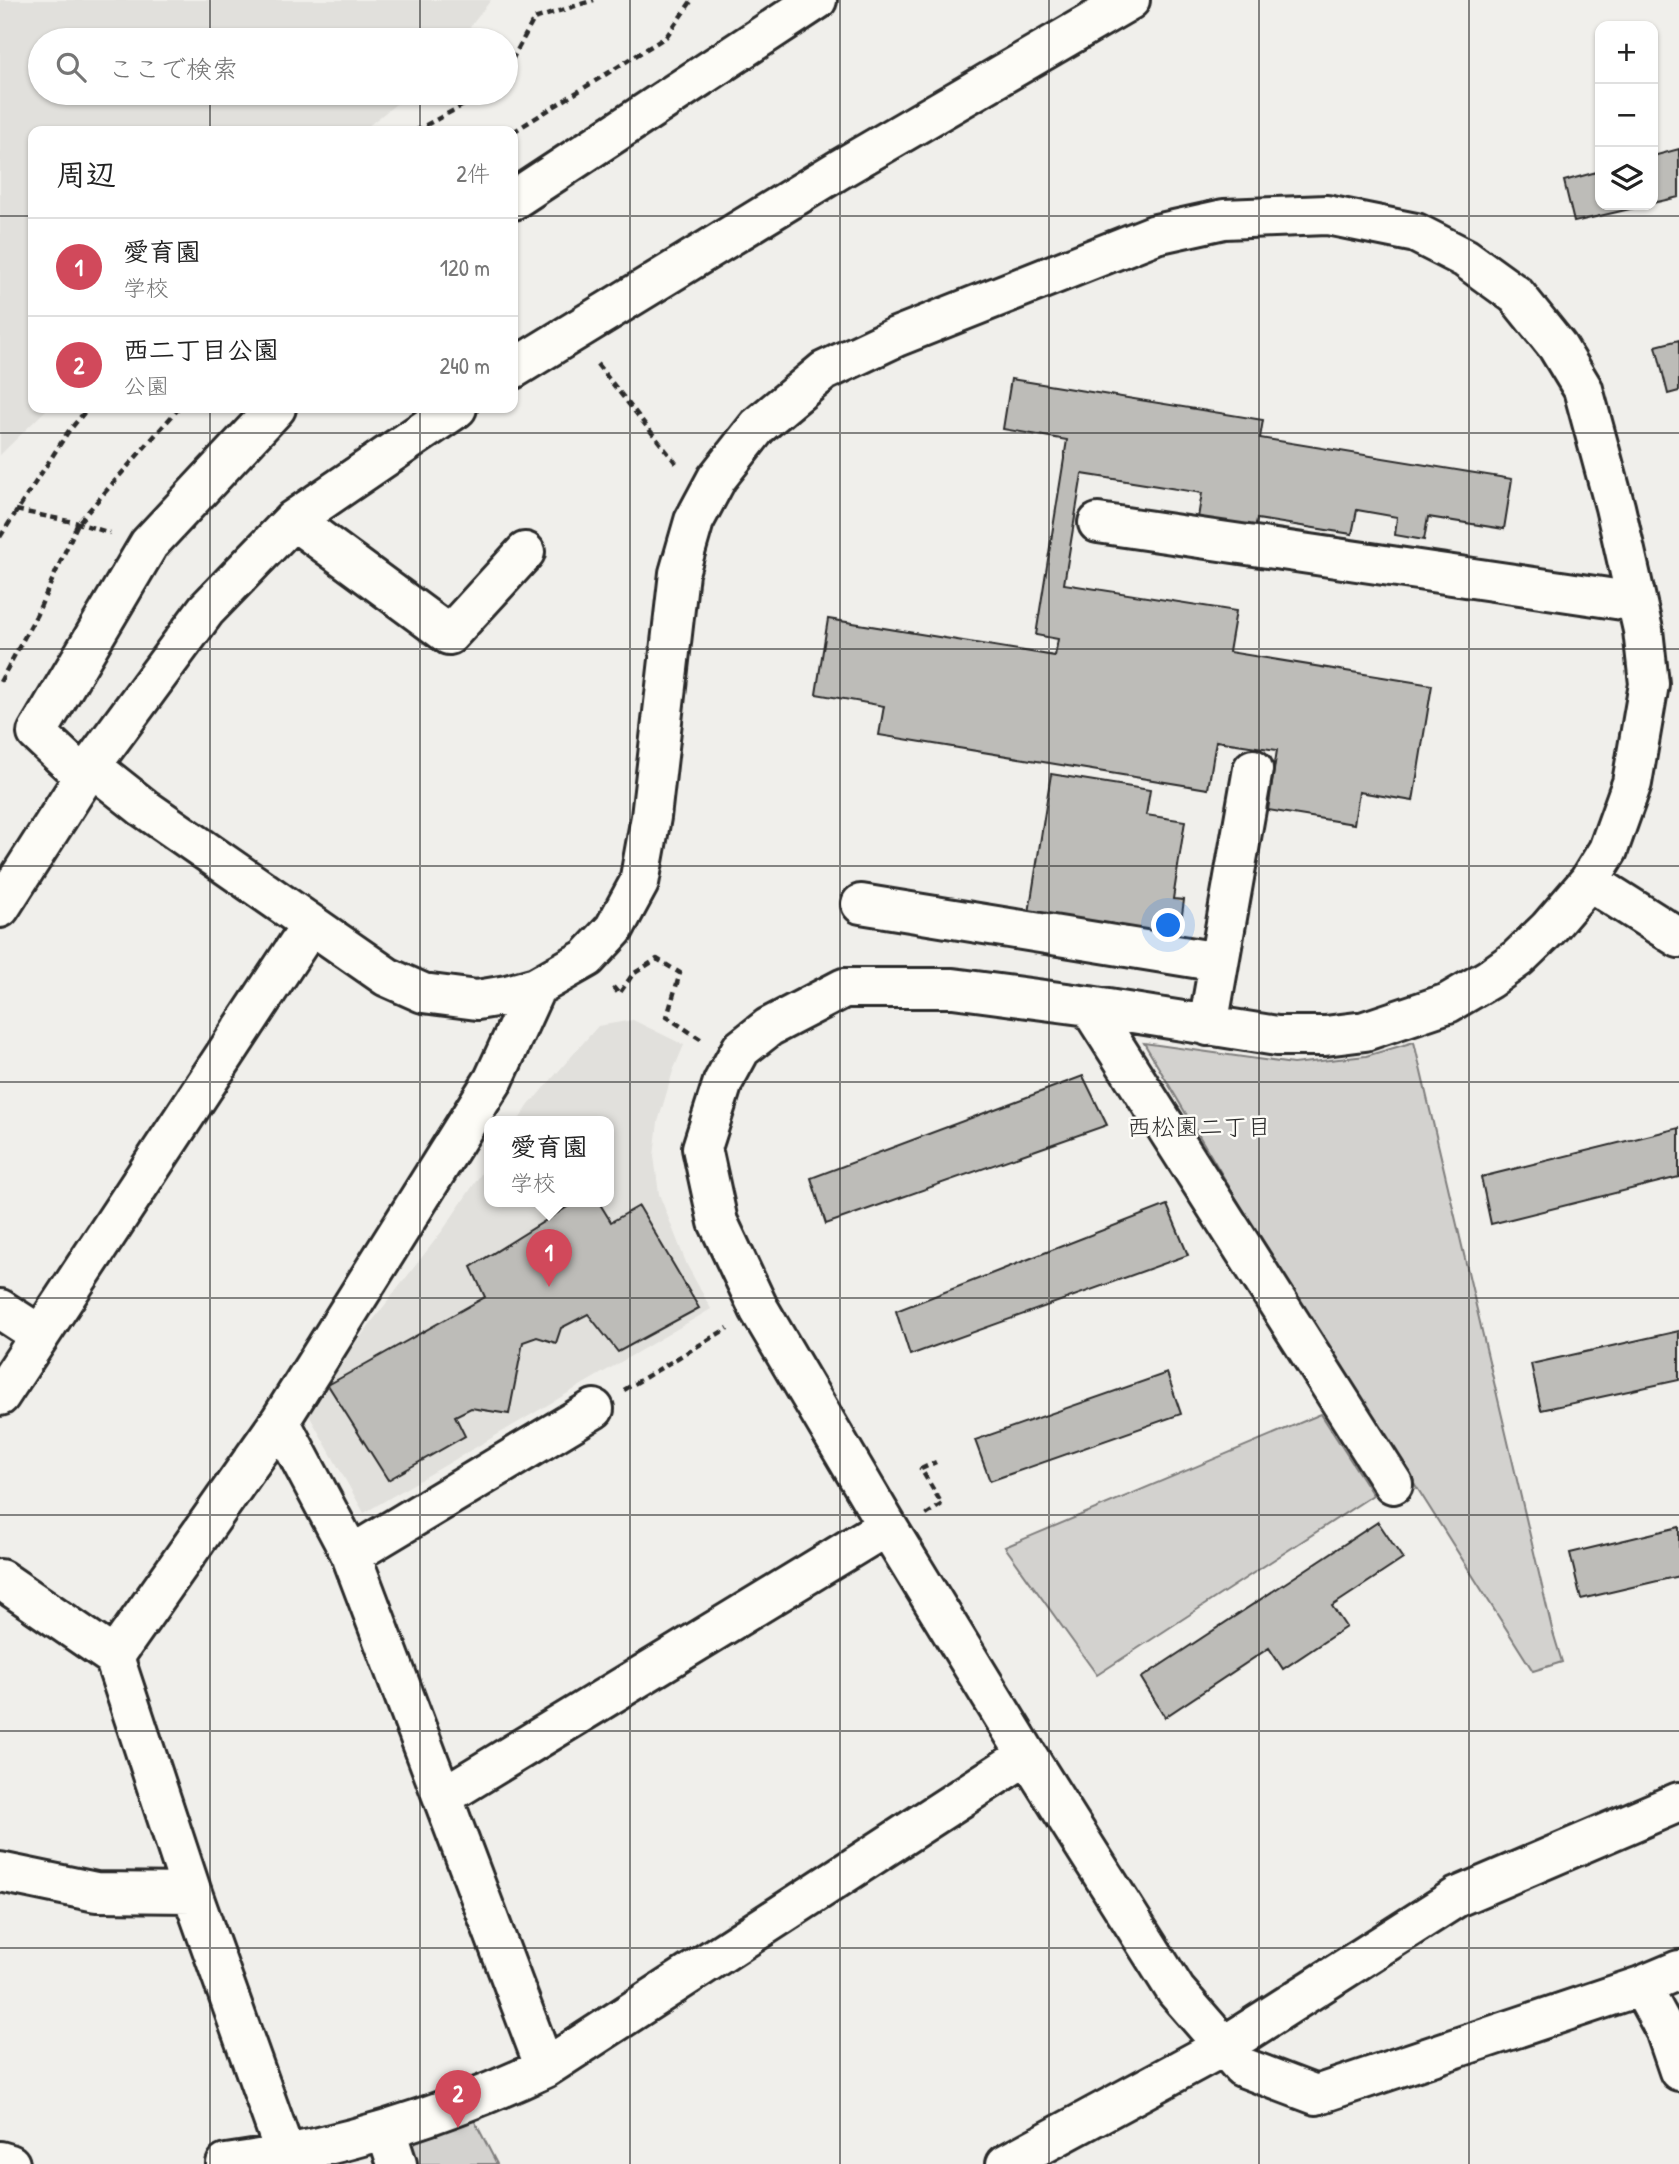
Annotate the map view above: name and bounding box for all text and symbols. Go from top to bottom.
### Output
map controls [1595,21,1658,210]
button: + [1595,21,1658,84]
search box [28,28,518,105]
icon: search [52,48,90,86]
text: ここで検索 [108,51,238,86]
button: − [1595,84,1658,147]
button: layers [1595,147,1658,210]
text: 周辺 [56,154,116,194]
text: 2件 [456,158,490,189]
text: 愛育園 [123,234,201,269]
text: 1 [75,252,83,283]
text: 120 m [440,252,490,283]
text: 学校 [123,272,169,303]
text: 西二丁目公園 [123,332,279,367]
text: 2 [74,350,84,381]
text: 240 m [439,350,490,381]
text: 公園 [123,370,169,401]
your location [1151,908,1185,942]
district label: 西松園二丁目 [1127,1110,1271,1142]
popup [484,1116,614,1207]
text: 愛育園 [510,1129,588,1164]
text: 学校 [510,1167,556,1198]
pin: 1 [526,1229,572,1287]
pin: 2 [435,2070,481,2128]

